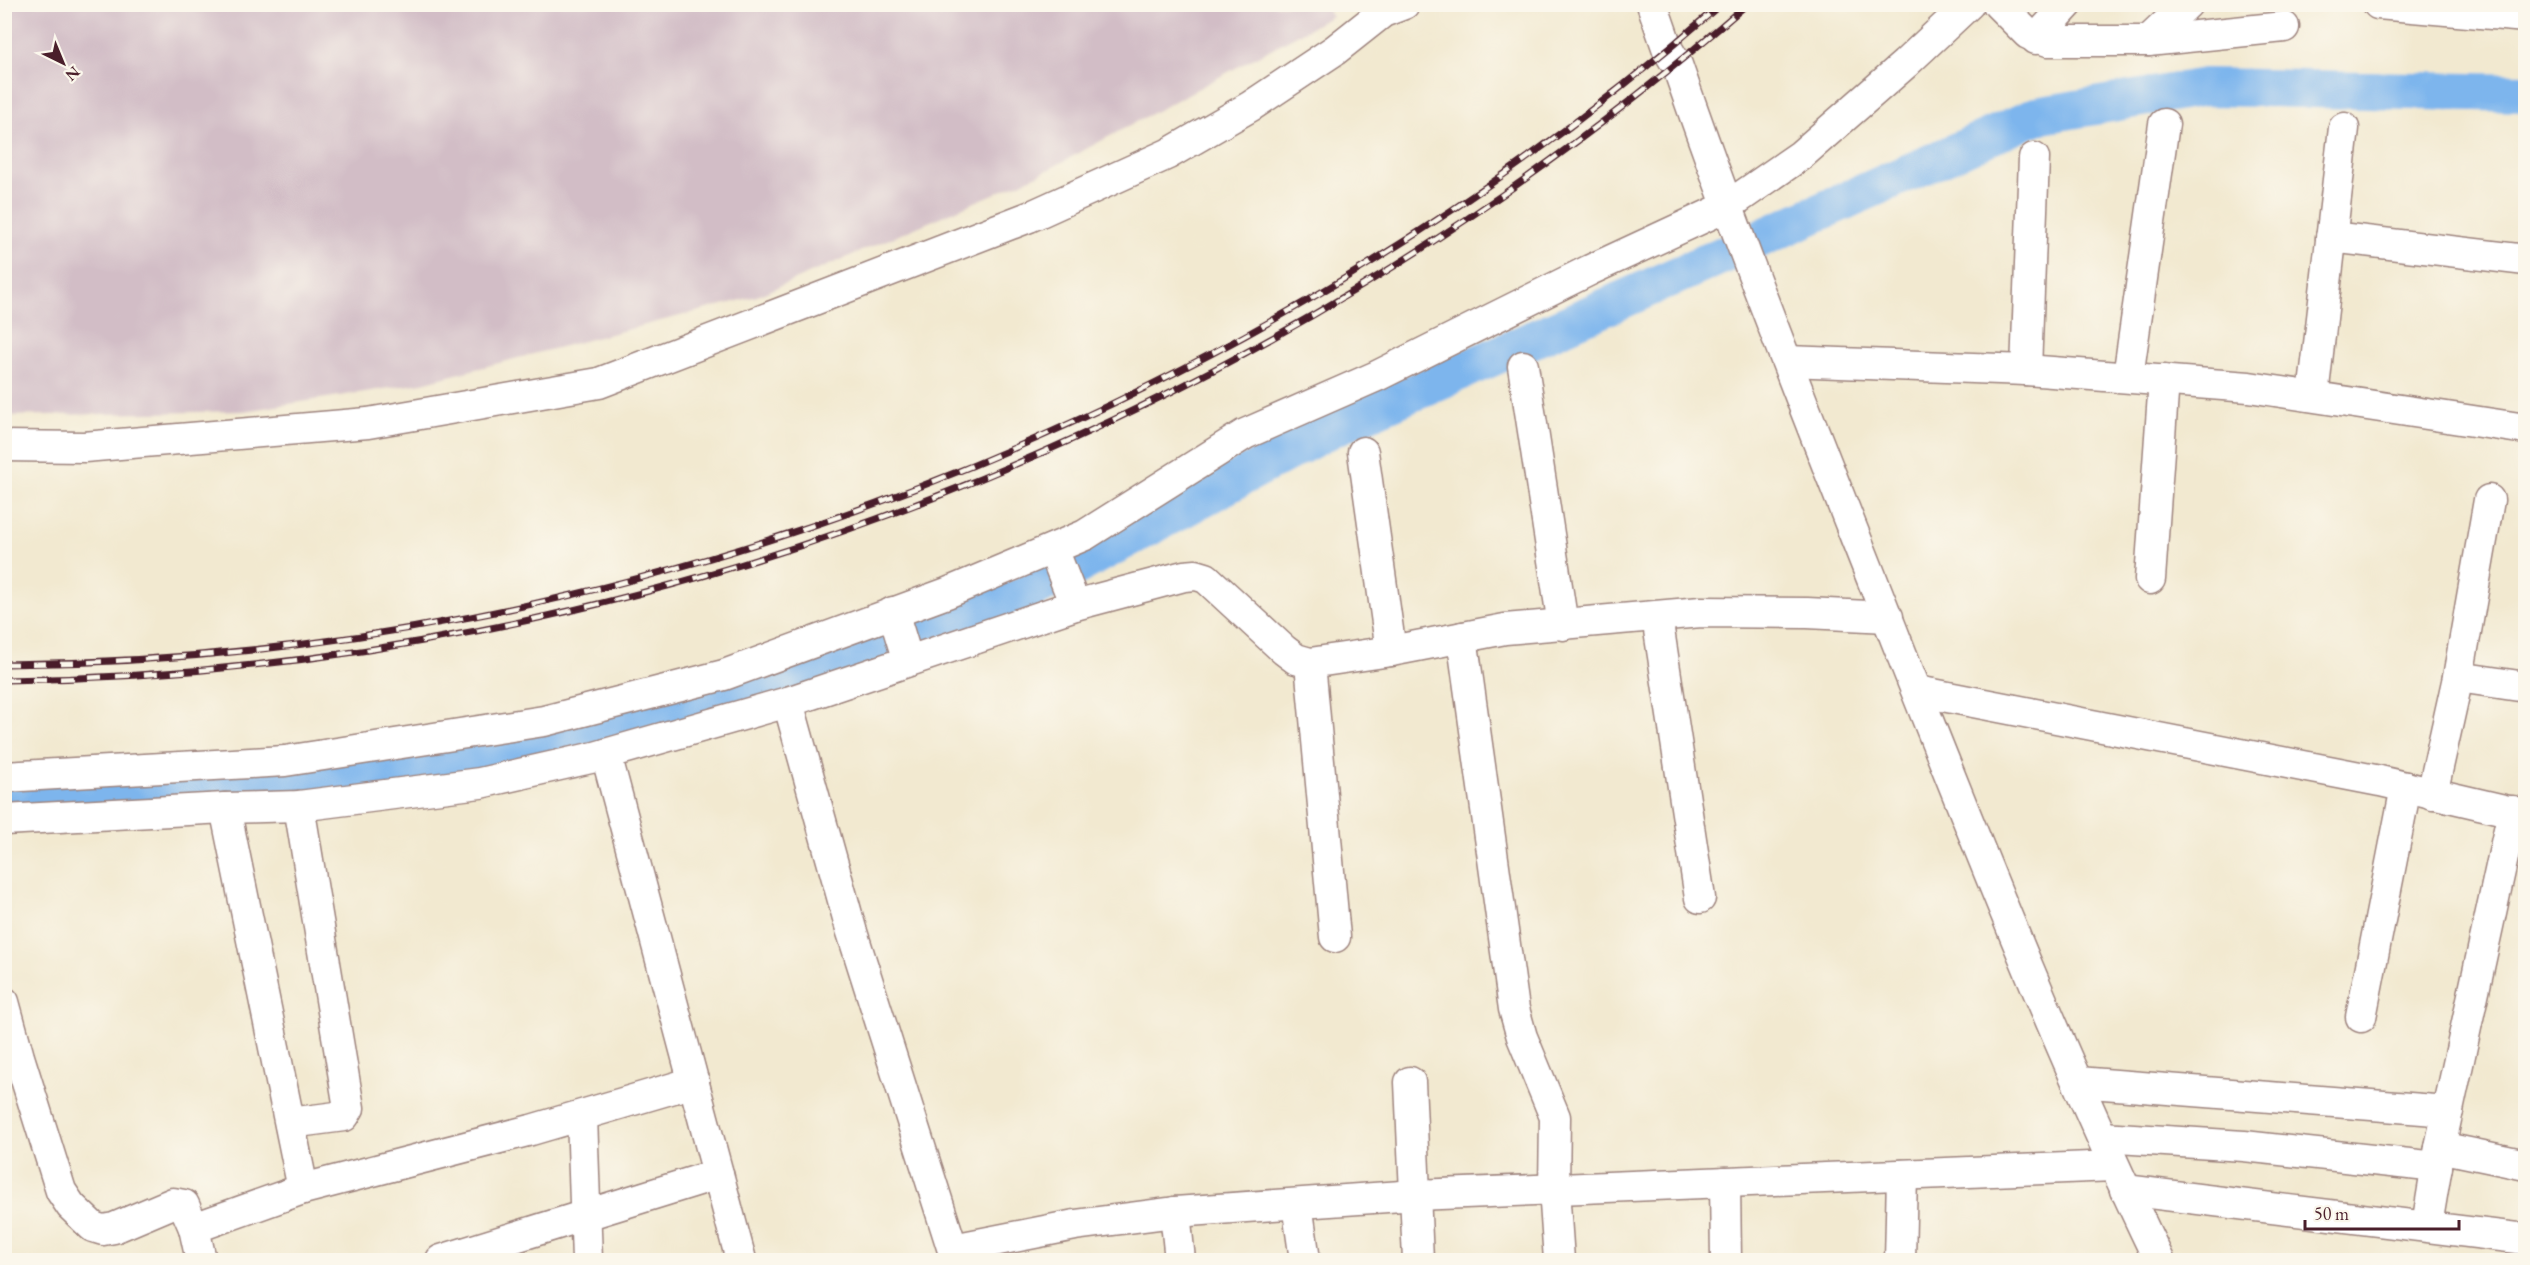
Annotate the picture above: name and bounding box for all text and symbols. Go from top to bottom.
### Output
north arrow [33,33,93,93]
text: N [61,62,85,86]
scale bar [2305,1193,2460,1231]
text: 50 m [2314,1202,2349,1225]

